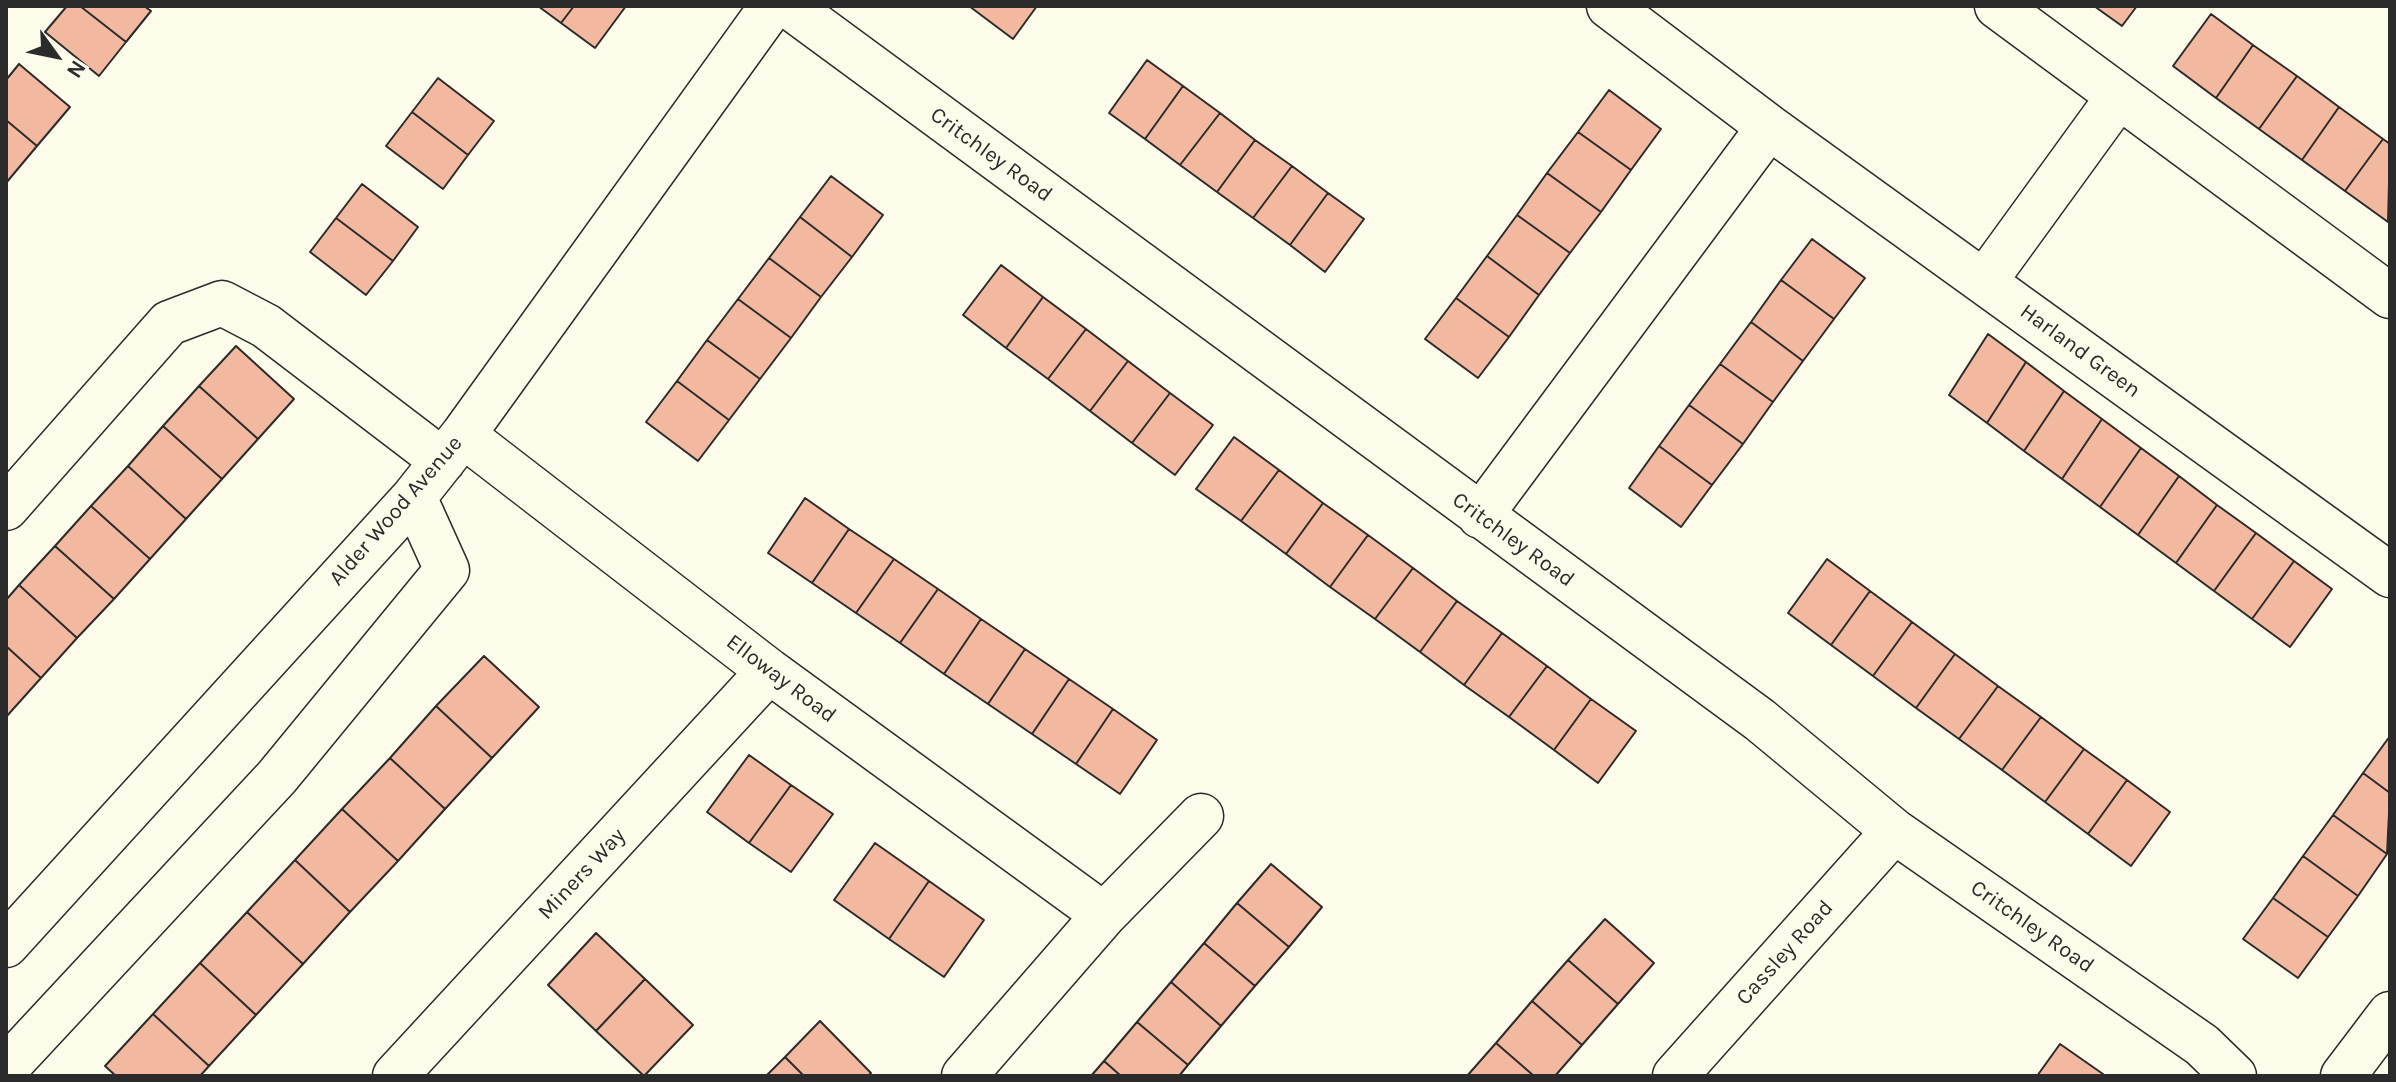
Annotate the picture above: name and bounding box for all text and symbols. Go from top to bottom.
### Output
north arrow [16,16,96,96]
text: N [61,55,91,83]
street label: Critchley Road [925,102,1057,208]
street label: Harland Green [2015,298,2145,404]
street label: Alder Wood Avenue [324,431,468,591]
street label: Critchley Road [1447,487,1579,593]
street label: Elloway Road [721,629,841,729]
street label: Miners Way [533,823,631,925]
street label: Critchley Road [1965,875,2099,979]
street label: Cassley Road [1731,895,1839,1011]

